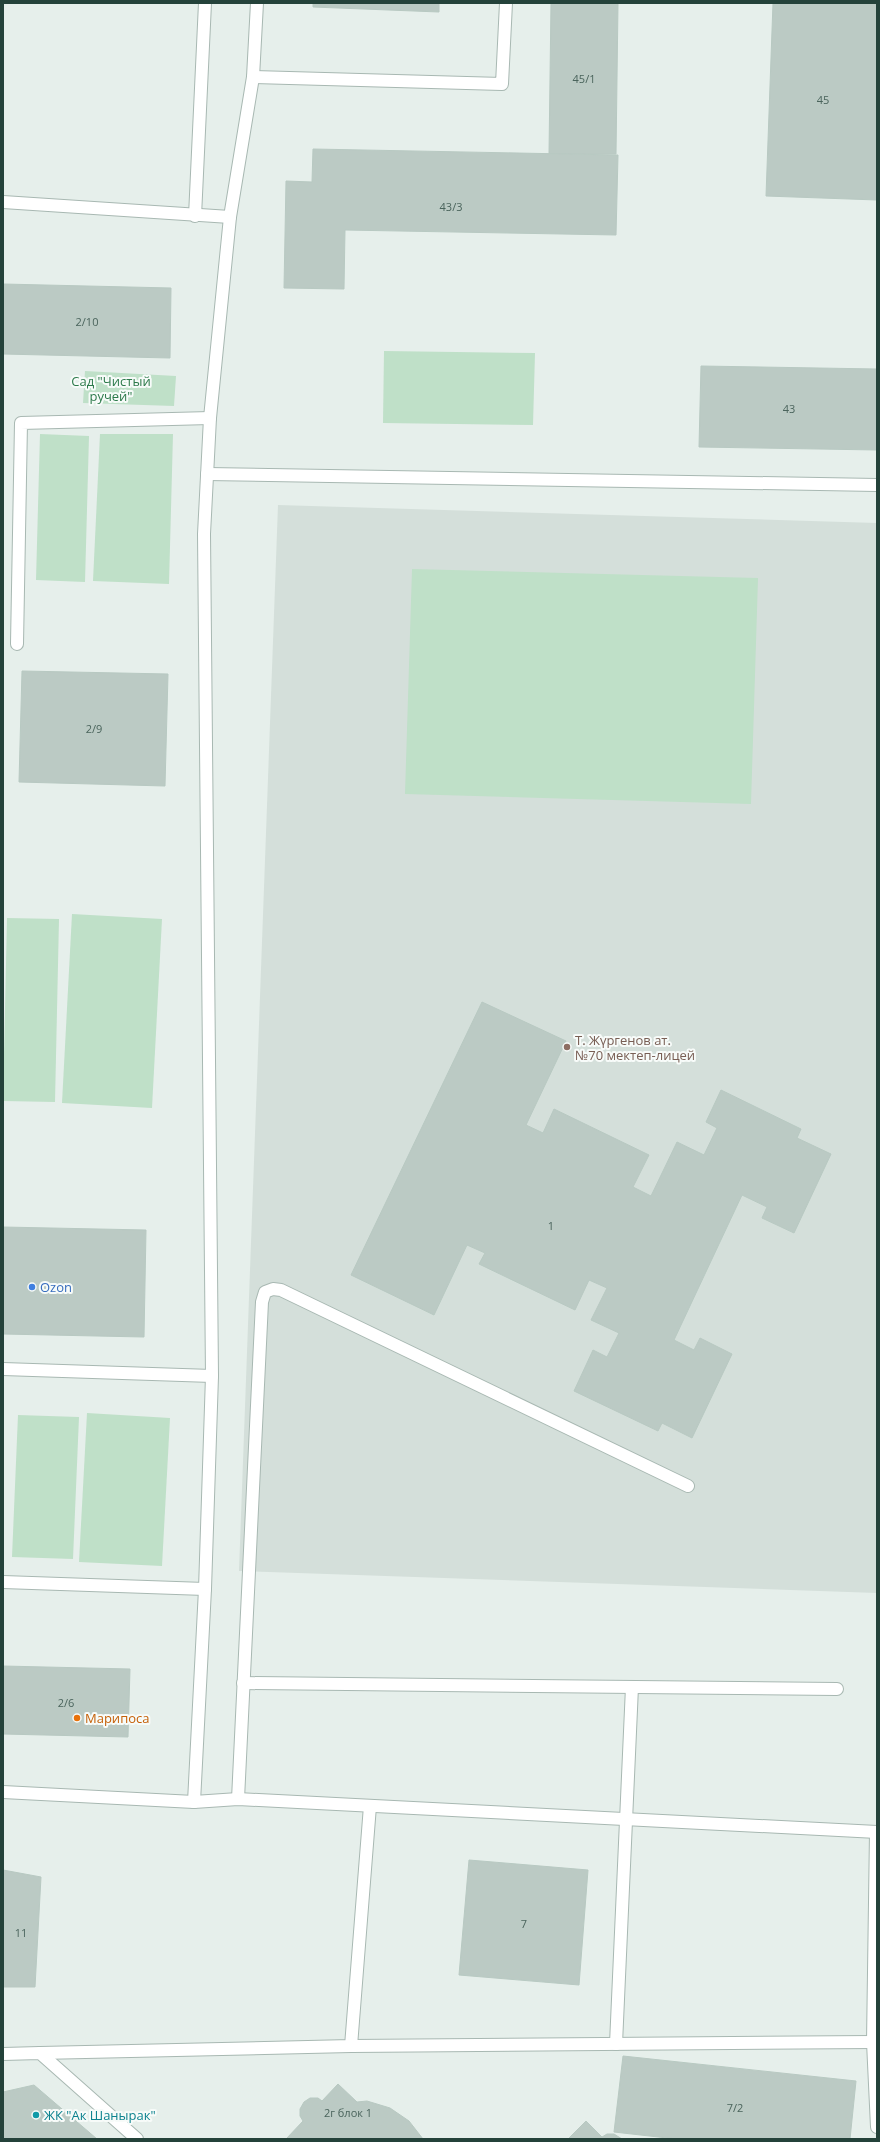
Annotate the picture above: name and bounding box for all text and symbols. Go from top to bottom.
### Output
house number: 45/1 [573,71,595,86]
house number: 45 [817,92,829,107]
house number: 43/3 [440,199,462,214]
house number: 2/10 [76,314,98,329]
park label: Сад "Чистый ручей" [71,372,151,405]
house number: 43 [783,401,795,416]
house number: 2/9 [86,721,102,736]
place label: Т. Жүргенов ат. №70 мектеп-лицей [575,1031,695,1064]
marker: Т. Жүргенов ат. №70 мектеп-лицей [562,1042,572,1052]
house number: 1 [548,1218,554,1233]
place label: Ozon [40,1278,72,1296]
marker: Ozon [27,1282,37,1292]
house number: 2/6 [58,1695,74,1710]
place label: Марипоса [85,1709,149,1727]
marker: Марипоса [72,1713,82,1723]
house number: 7 [521,1916,527,1931]
house number: 11 [15,1925,27,1940]
house number: 7/2 [727,2100,743,2115]
house number: 2г блок 1 [324,2105,372,2120]
place label: ЖК "Ак Шанырак" [44,2106,156,2124]
marker: ЖК "Ак Шанырак" [31,2110,41,2120]

